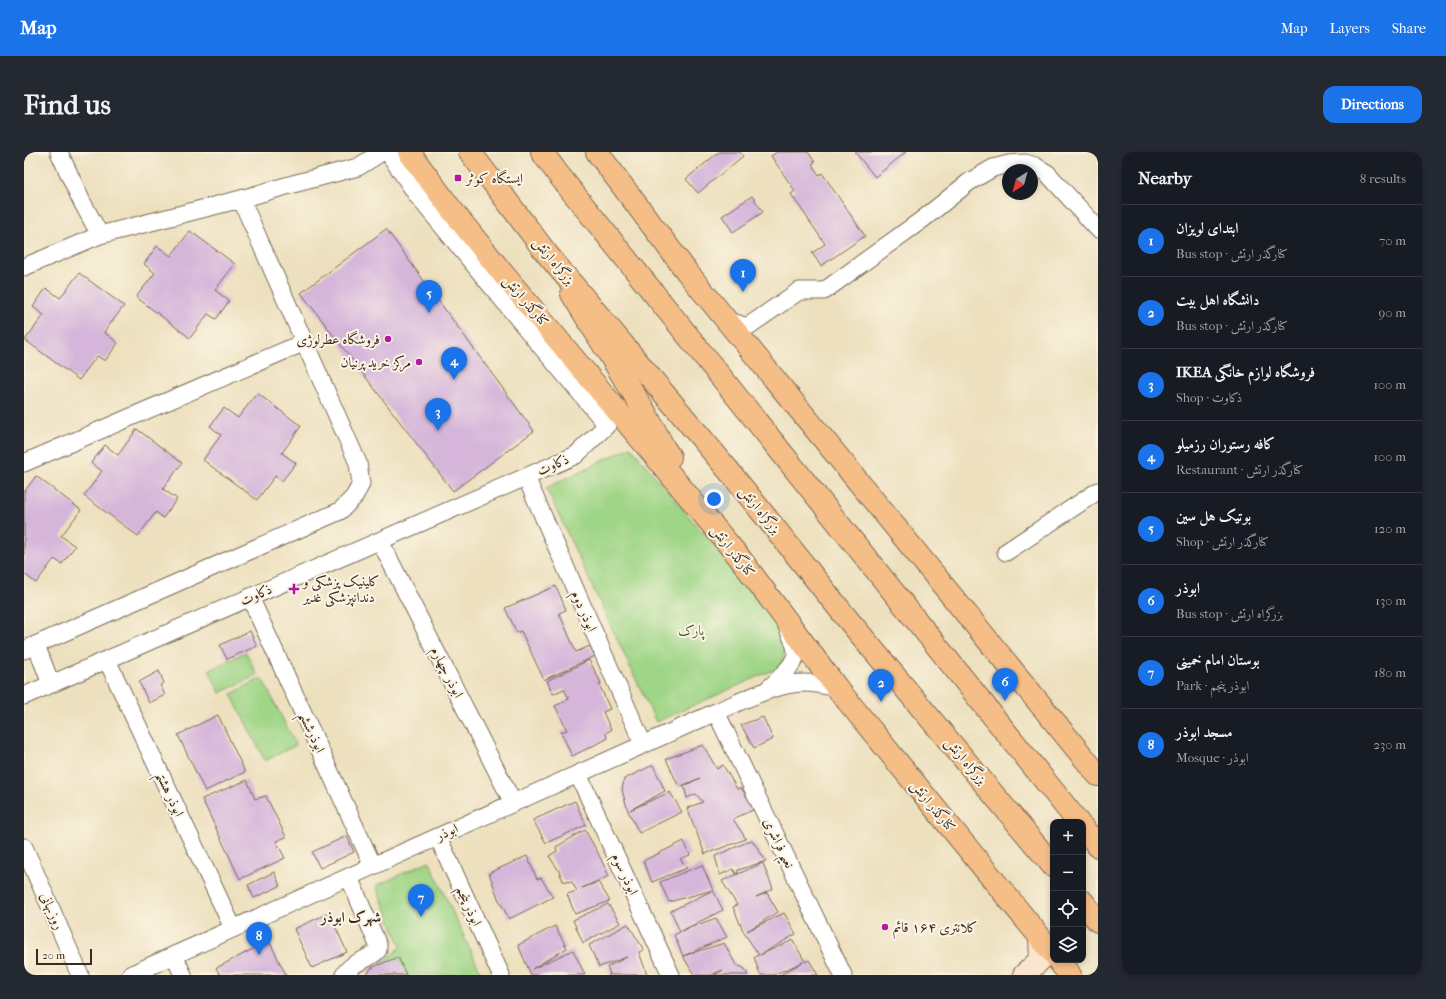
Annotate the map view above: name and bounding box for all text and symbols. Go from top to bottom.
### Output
text: Map [20,17,56,39]
text: Map [1281,20,1308,37]
text: Layers [1330,20,1370,37]
text: Share [1392,20,1426,37]
button: Directions [1323,86,1422,123]
text: Find us [24,88,111,121]
north arrow [1002,164,1038,200]
text: Nearby [1138,168,1192,188]
place label: ایستگاه کوثر [464,169,523,187]
text: 8 results [1360,171,1406,186]
marker: ایستگاه کوثر [453,173,463,183]
text: ابتدای لویزان [1176,219,1239,237]
street label: بزرگراه ارتش [529,233,579,289]
text: 1 [1149,233,1153,248]
text: 70 m [1379,233,1406,248]
text: Bus stop · کنارگذر ارتش [1176,246,1288,261]
pin: 1 [730,259,756,292]
street label: کنارگذر ارتش [499,271,554,331]
pin: 5 [416,280,442,313]
text: دانشگاه اهل بیت [1176,291,1259,309]
text: 2 [1148,305,1154,320]
text: 90 m [1378,305,1406,320]
text: Bus stop · کنارگذر ارتش [1176,318,1288,333]
place label: فروشگاه عطرلوژی [297,330,380,348]
marker: فروشگاه عطرلوژی [383,334,393,344]
pin: 4 [441,347,467,380]
place label: مرکز خرید پرنیان [341,354,411,372]
marker: مرکز خرید پرنیان [414,357,424,367]
text: IKEA فروشگاه لوازم خانگی [1176,363,1315,381]
text: 3 [1148,377,1154,392]
text: 100 m [1373,377,1406,392]
text: Shop · ذکاوت [1176,390,1242,405]
pin: 3 [425,398,451,431]
text: کافه رستوران رزمیلو [1176,435,1275,453]
text: 4 [1147,449,1155,464]
text: 100 m [1373,449,1406,464]
street label: ذکاوت [534,451,572,479]
text: Restaurant · کنارگذر ارتش [1176,462,1303,477]
street label: بزرگراه ارتش [735,482,785,538]
your location [704,489,724,509]
text: بوتیک هل سین [1176,507,1251,525]
street label: کنارگذر ارتش [707,520,760,581]
text: 5 [1148,521,1154,536]
text: 120 m [1374,521,1406,536]
text: Shop · کنارگذر ارتش [1176,534,1269,549]
place label: کلینیک پزشکی و دندانپزشکی غدیر [301,573,380,607]
text: ابوذر [1176,579,1200,597]
street label: ذکاوت [237,581,275,609]
marker: کلینیک پزشکی و دندانپزشکی غدیر [288,583,300,595]
street label: ابوذر دوم [564,588,601,636]
text: 6 [1147,593,1155,608]
text: 130 m [1375,593,1406,608]
text: Bus stop · بزرگراه ارتش [1176,606,1283,621]
park label: پارک [678,622,705,641]
street label: ابوذر چهارم [423,644,467,702]
text: بوستان امام خمینی [1176,651,1260,669]
text: 7 [1148,665,1154,680]
text: 180 m [1374,665,1406,680]
pin: 6 [992,668,1018,701]
pin: 2 [868,669,894,702]
text: Park · ابوذر پنجم [1176,678,1249,693]
street label: ابوذرششم [291,709,329,757]
text: مسجد ابوذر [1176,723,1233,741]
street label: بزرگراه ارتش [941,733,992,789]
text: 8 [1148,737,1154,752]
text: 230 m [1373,737,1406,752]
text: Mosque · ابوذر [1176,750,1249,765]
street label: ابوذر هشتم [148,769,188,821]
street label: کنارگذر ارتش [906,776,961,836]
street label: نعیم فراشری [755,815,799,873]
map controls [1050,819,1086,963]
button: + [1050,819,1086,855]
street label: ابوذر [431,820,461,845]
street label: ابوذر سوم [604,850,642,899]
button: − [1050,855,1086,891]
street label: ابوذر پنجم [448,883,485,931]
pin: 7 [408,884,434,917]
street label: روزبهانی [35,890,68,933]
button: locate [1050,891,1086,927]
district label: شهرک ابوذر [319,908,381,927]
place label: کلانتری ۱۶۴ قائم [893,919,978,940]
pin: 8 [246,922,272,955]
marker: کلانتری ۱۶۴ قائم [880,922,890,932]
button: layers [1050,927,1086,963]
scale bar [36,947,92,966]
text: 20 m [42,949,65,962]

